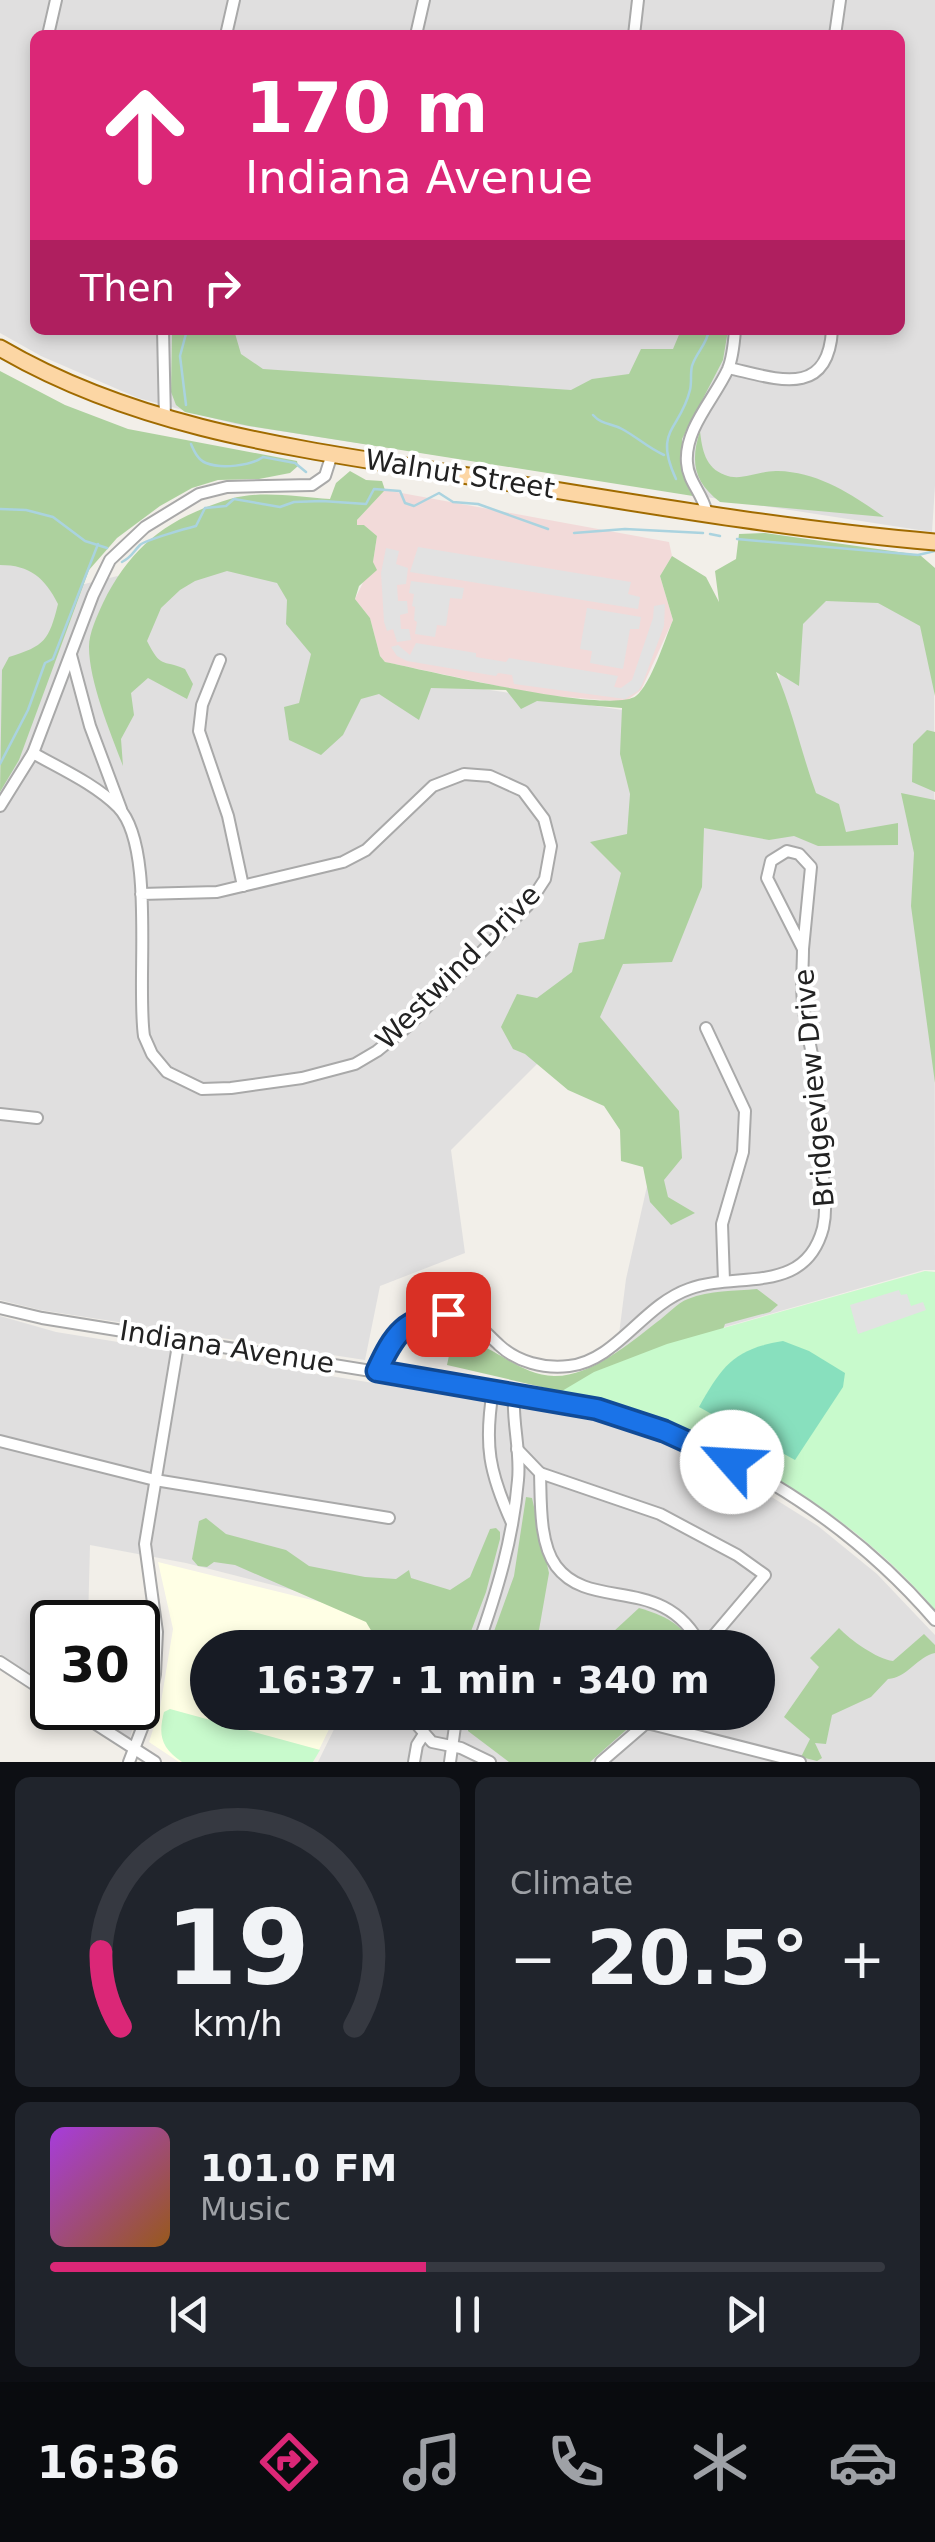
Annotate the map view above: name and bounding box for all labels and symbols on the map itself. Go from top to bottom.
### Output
street label: Walnut Street [363,443,557,505]
street label: Westwind Drive [369,878,547,1056]
street label: Bridgeview Drive [787,967,841,1209]
pin [406,1272,491,1357]
street label: Indiana Avenue [117,1314,337,1380]
position arrow [680,1410,784,1514]
speed limit sign: 30 [30,1600,160,1730]

